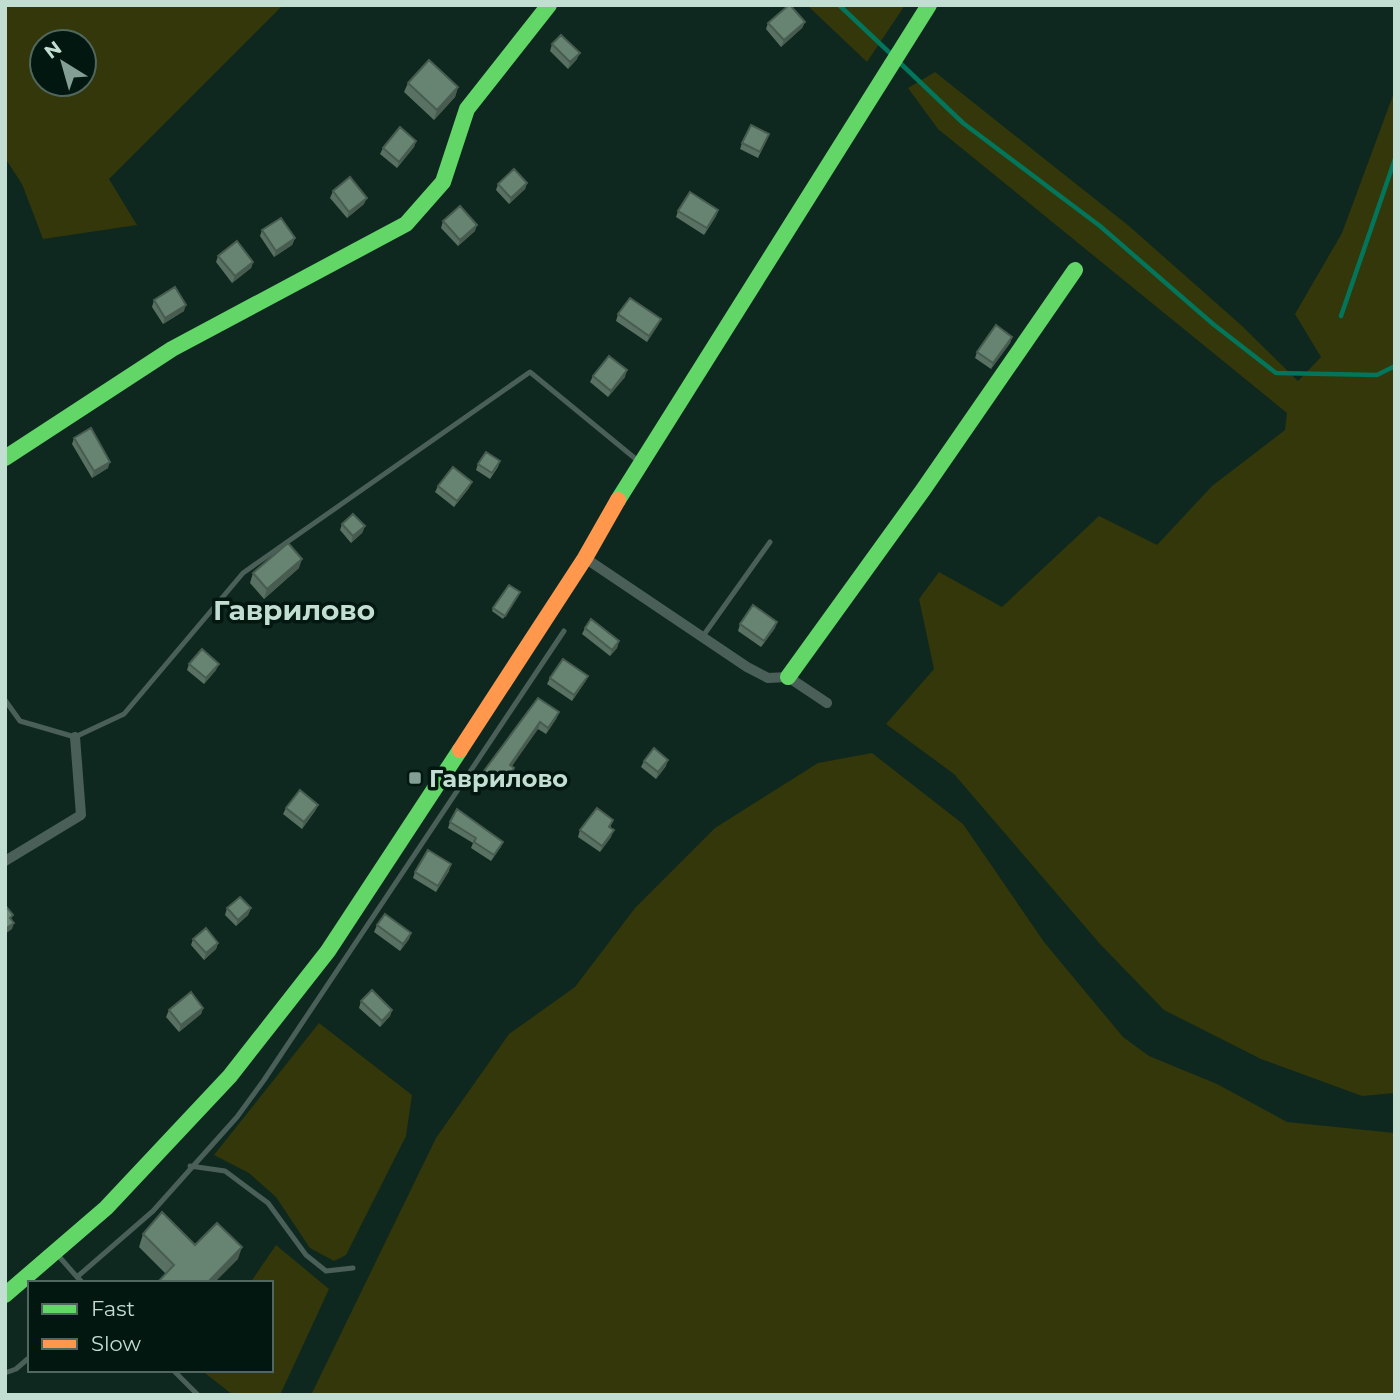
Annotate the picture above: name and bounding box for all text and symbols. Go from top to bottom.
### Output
north arrow [28,28,98,98]
text: N [40,36,66,64]
district label: Гаврилово [213,593,375,627]
place label: Гаврилово [429,764,568,793]
marker: Гаврилово [407,770,423,786]
legend [28,1281,273,1372]
text: Fast [91,1296,135,1321]
text: Slow [91,1331,141,1356]

